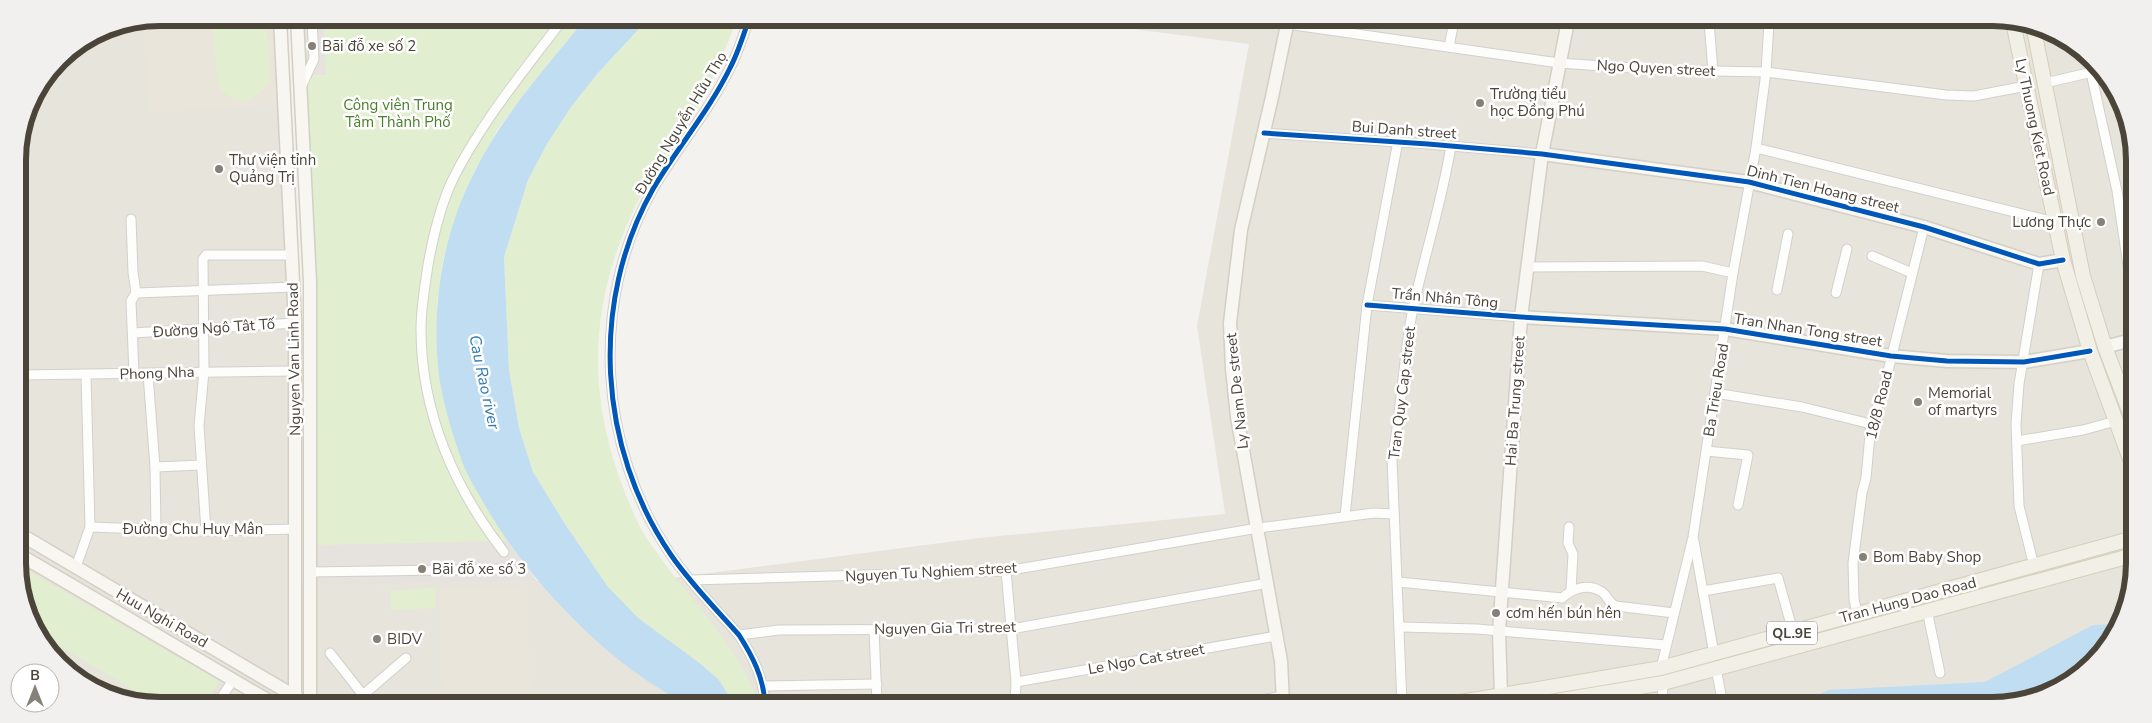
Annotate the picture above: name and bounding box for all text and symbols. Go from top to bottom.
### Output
place label: Bãi đỗ xe số 2 [322,36,416,56]
marker: Bãi đỗ xe số 2 [306,40,318,52]
street label: Đường Nguyễn Hữu Thọ [630,48,732,199]
street label: Ngo Quyen street [1596,55,1717,81]
street label: Ly Thuong Kiet Road [2011,57,2059,197]
place label: Trường tiểu học Đồng Phú [1490,84,1585,121]
park label: Công viên Trung Tâm Thành Phố [343,95,453,132]
marker: Trường tiểu học Đồng Phú [1474,97,1486,109]
street label: Bui Danh street [1351,116,1458,144]
place label: Thư viện tỉnh Quảng Trị [229,150,316,187]
street label: Dinh Tien Hoang street [1745,160,1902,218]
marker: Thư viện tỉnh Quảng Trị [213,163,225,175]
place label: Lương Thực [2012,212,2091,232]
marker: Lương Thực [2095,216,2107,228]
street label: Nguyen Van Linh Road [283,282,305,436]
street label: Trần Nhân Tông [1391,283,1499,313]
street label: Tran Nhan Tong street [1732,308,1884,352]
street label: Đường Ngô Tât Tố [151,314,276,342]
street label: Tran Quy Cap street [1384,324,1420,461]
street label: Ly Nam De street [1221,331,1253,450]
water label: Cau Rao river [463,333,505,433]
street label: Hai Ba Trung street [1500,335,1530,467]
street label: Ba Trieu Road [1699,342,1733,438]
street label: Phong Nha [119,362,195,384]
street label: 18/8 Road [1861,369,1897,441]
place label: Memorial of martyrs [1928,383,1997,420]
marker: Memorial of martyrs [1912,396,1924,408]
street label: Đường Chu Huy Mân [122,519,263,539]
place label: Bom Baby Shop [1873,547,1982,567]
marker: Bom Baby Shop [1857,551,1869,563]
street label: Nguyen Tu Nghiem street [845,557,1018,586]
place label: Bãi đỗ xe số 3 [432,559,526,579]
marker: Bãi đỗ xe số 3 [416,563,428,575]
street label: Tran Hung Dao Road [1837,572,1979,628]
street label: Huu Nghi Road [113,584,211,652]
place label: cơm hến bún hên [1506,603,1621,623]
marker: cơm hến bún hên [1490,607,1502,619]
street label: Nguyen Gia Tri street [874,617,1017,639]
road number: QL.9E [1767,622,1817,644]
place label: BIDV [387,629,423,649]
marker: BIDV [371,633,383,645]
street label: Le Ngo Cat street [1086,639,1206,679]
north arrow [10,663,60,713]
text: B [30,666,40,685]

